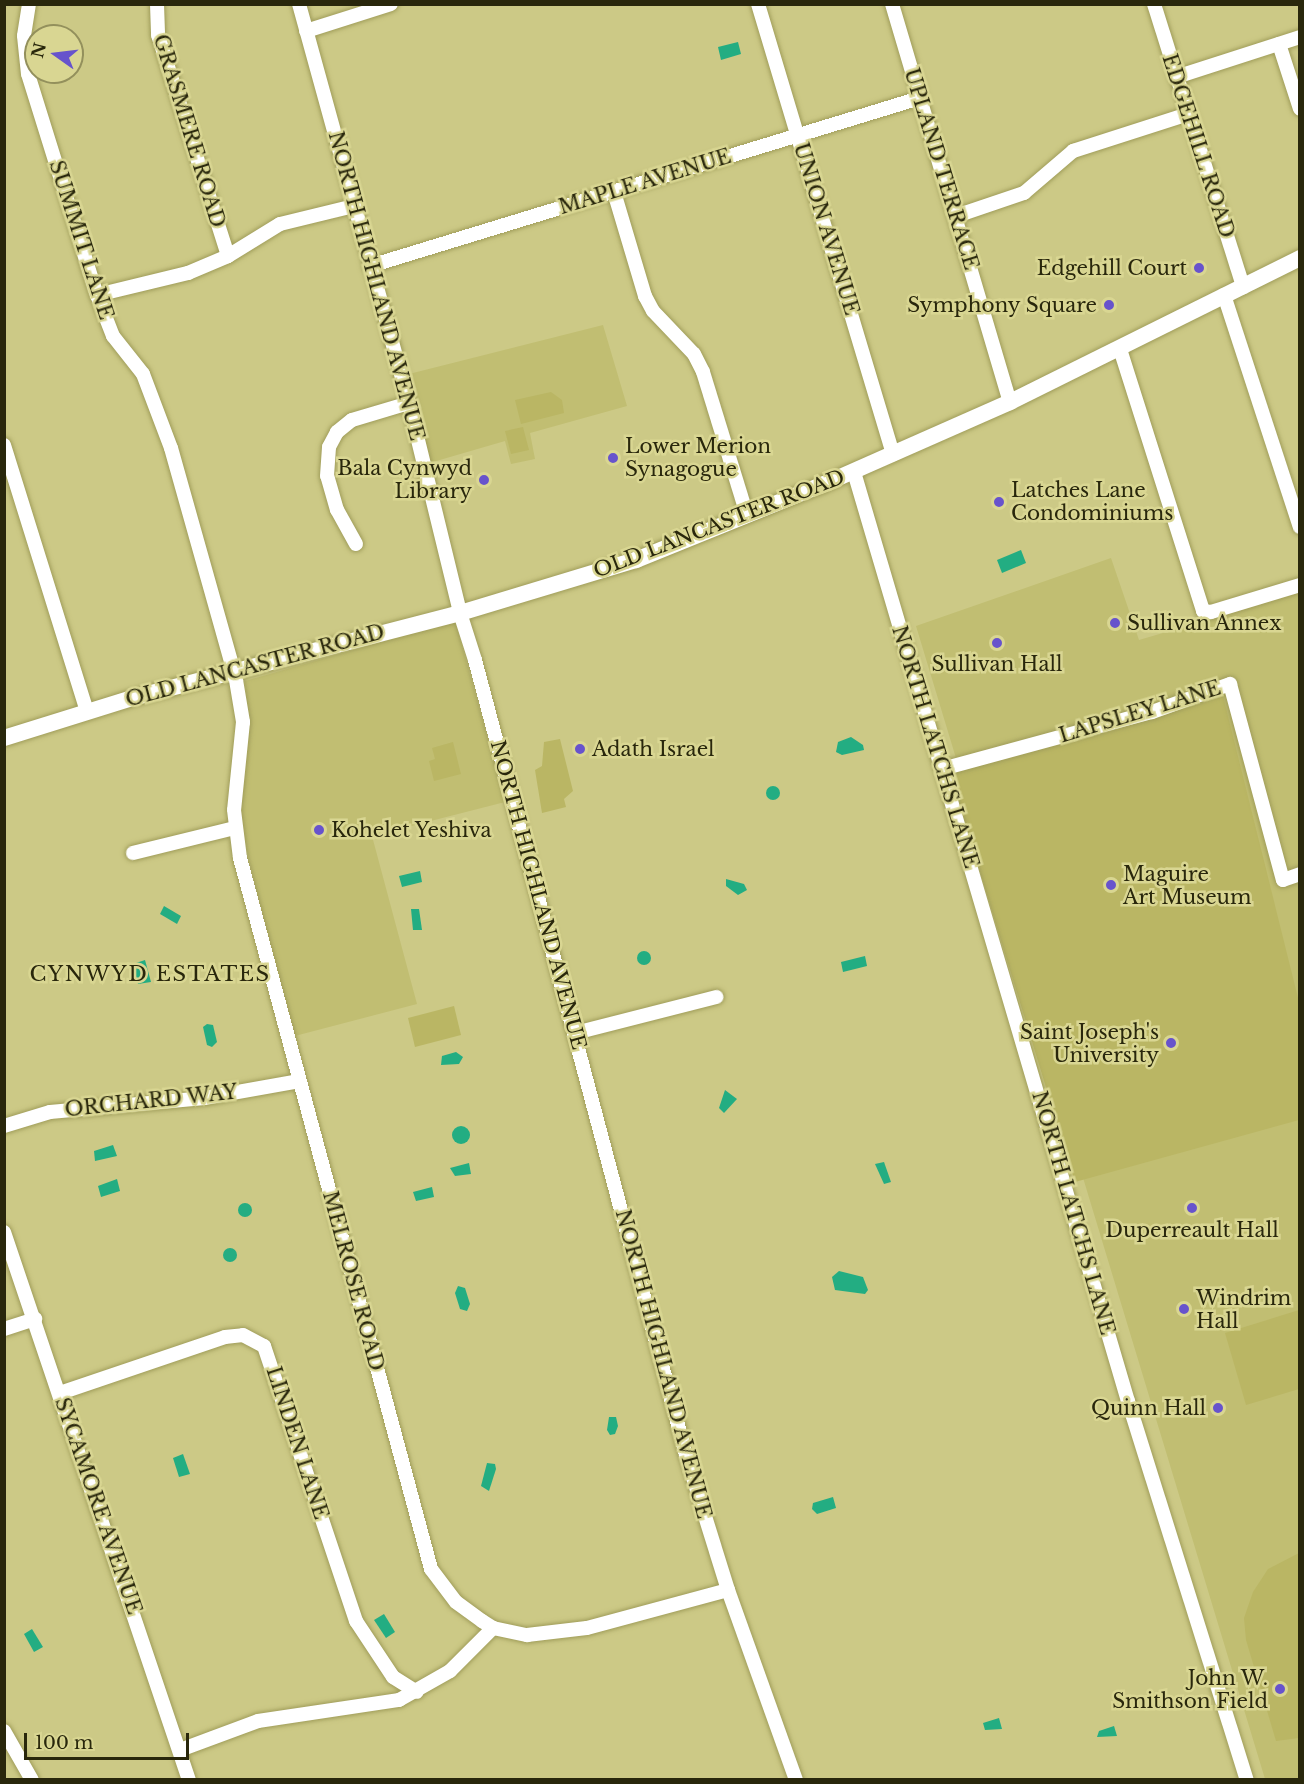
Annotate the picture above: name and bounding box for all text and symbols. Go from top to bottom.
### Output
north arrow [24,24,84,84]
street label: GRASMERE ROAD [148,32,230,230]
text: N [27,40,50,60]
street label: EDGEHILL ROAD [1157,51,1239,241]
street label: UPLAND TERRACE [899,65,983,273]
street label: NORTH HIGHLAND AVENUE [323,128,429,444]
street label: UNION AVENUE [788,140,864,318]
street label: MAPLE AVENUE [556,144,734,220]
street label: SUMMIT LANE [44,157,118,323]
place label: Edgehill Court [1037,256,1187,280]
marker: Edgehill Court [1192,261,1206,275]
place label: Symphony Square [907,293,1097,317]
marker: Symphony Square [1102,298,1116,312]
place label: Lower Merion Synagogue [625,434,772,481]
marker: Lower Merion Synagogue [606,451,620,465]
place label: Bala Cynwyd Library [337,456,472,503]
street label: OLD LANCASTER ROAD [590,465,848,583]
marker: Bala Cynwyd Library [477,473,491,487]
place label: Latches Lane Condominiums [1011,478,1173,525]
marker: Latches Lane Condominiums [992,495,1006,509]
place label: Sullivan Annex [1127,611,1282,635]
marker: Sullivan Annex [1108,616,1122,630]
street label: OLD LANCASTER ROAD [123,620,387,712]
street label: NORTH LATCHS LANE [887,623,983,871]
marker: Sullivan Hall [990,636,1004,650]
place label: Sullivan Hall [931,652,1063,676]
street label: LAPSLEY LANE [1056,676,1224,748]
street label: NORTH HIGHLAND AVENUE [485,737,591,1053]
place label: Adath Israel [592,737,715,761]
marker: Adath Israel [573,742,587,756]
place label: Kohelet Yeshiva [331,818,492,842]
marker: Kohelet Yeshiva [312,823,326,837]
place label: Maguire Art Museum [1123,862,1251,909]
marker: Maguire Art Museum [1104,878,1118,892]
district label: CYNWYD ESTATES [29,961,271,987]
place label: Saint Joseph's University [1020,1020,1159,1067]
marker: Saint Joseph's University [1164,1036,1178,1050]
street label: ORCHARD WAY [63,1080,239,1122]
street label: NORTH LATCHS LANE [1027,1088,1119,1338]
street label: MELROSE ROAD [317,1188,389,1374]
marker: Duperreault Hall [1185,1201,1199,1215]
street label: NORTH HIGHLAND AVENUE [610,1206,716,1522]
place label: Duperreault Hall [1105,1218,1279,1242]
place label: Windrim Hall [1196,1286,1291,1333]
marker: Windrim Hall [1177,1302,1191,1316]
street label: LINDEN LANE [261,1364,333,1522]
street label: SYCAMORE AVENUE [49,1394,147,1618]
place label: Quinn Hall [1091,1396,1206,1420]
marker: Quinn Hall [1211,1401,1225,1415]
place label: John W. Smithson Field [1112,1666,1268,1713]
marker: John W. Smithson Field [1273,1682,1287,1696]
scale bar [27,1721,192,1759]
text: 100 m [35,1732,93,1754]

